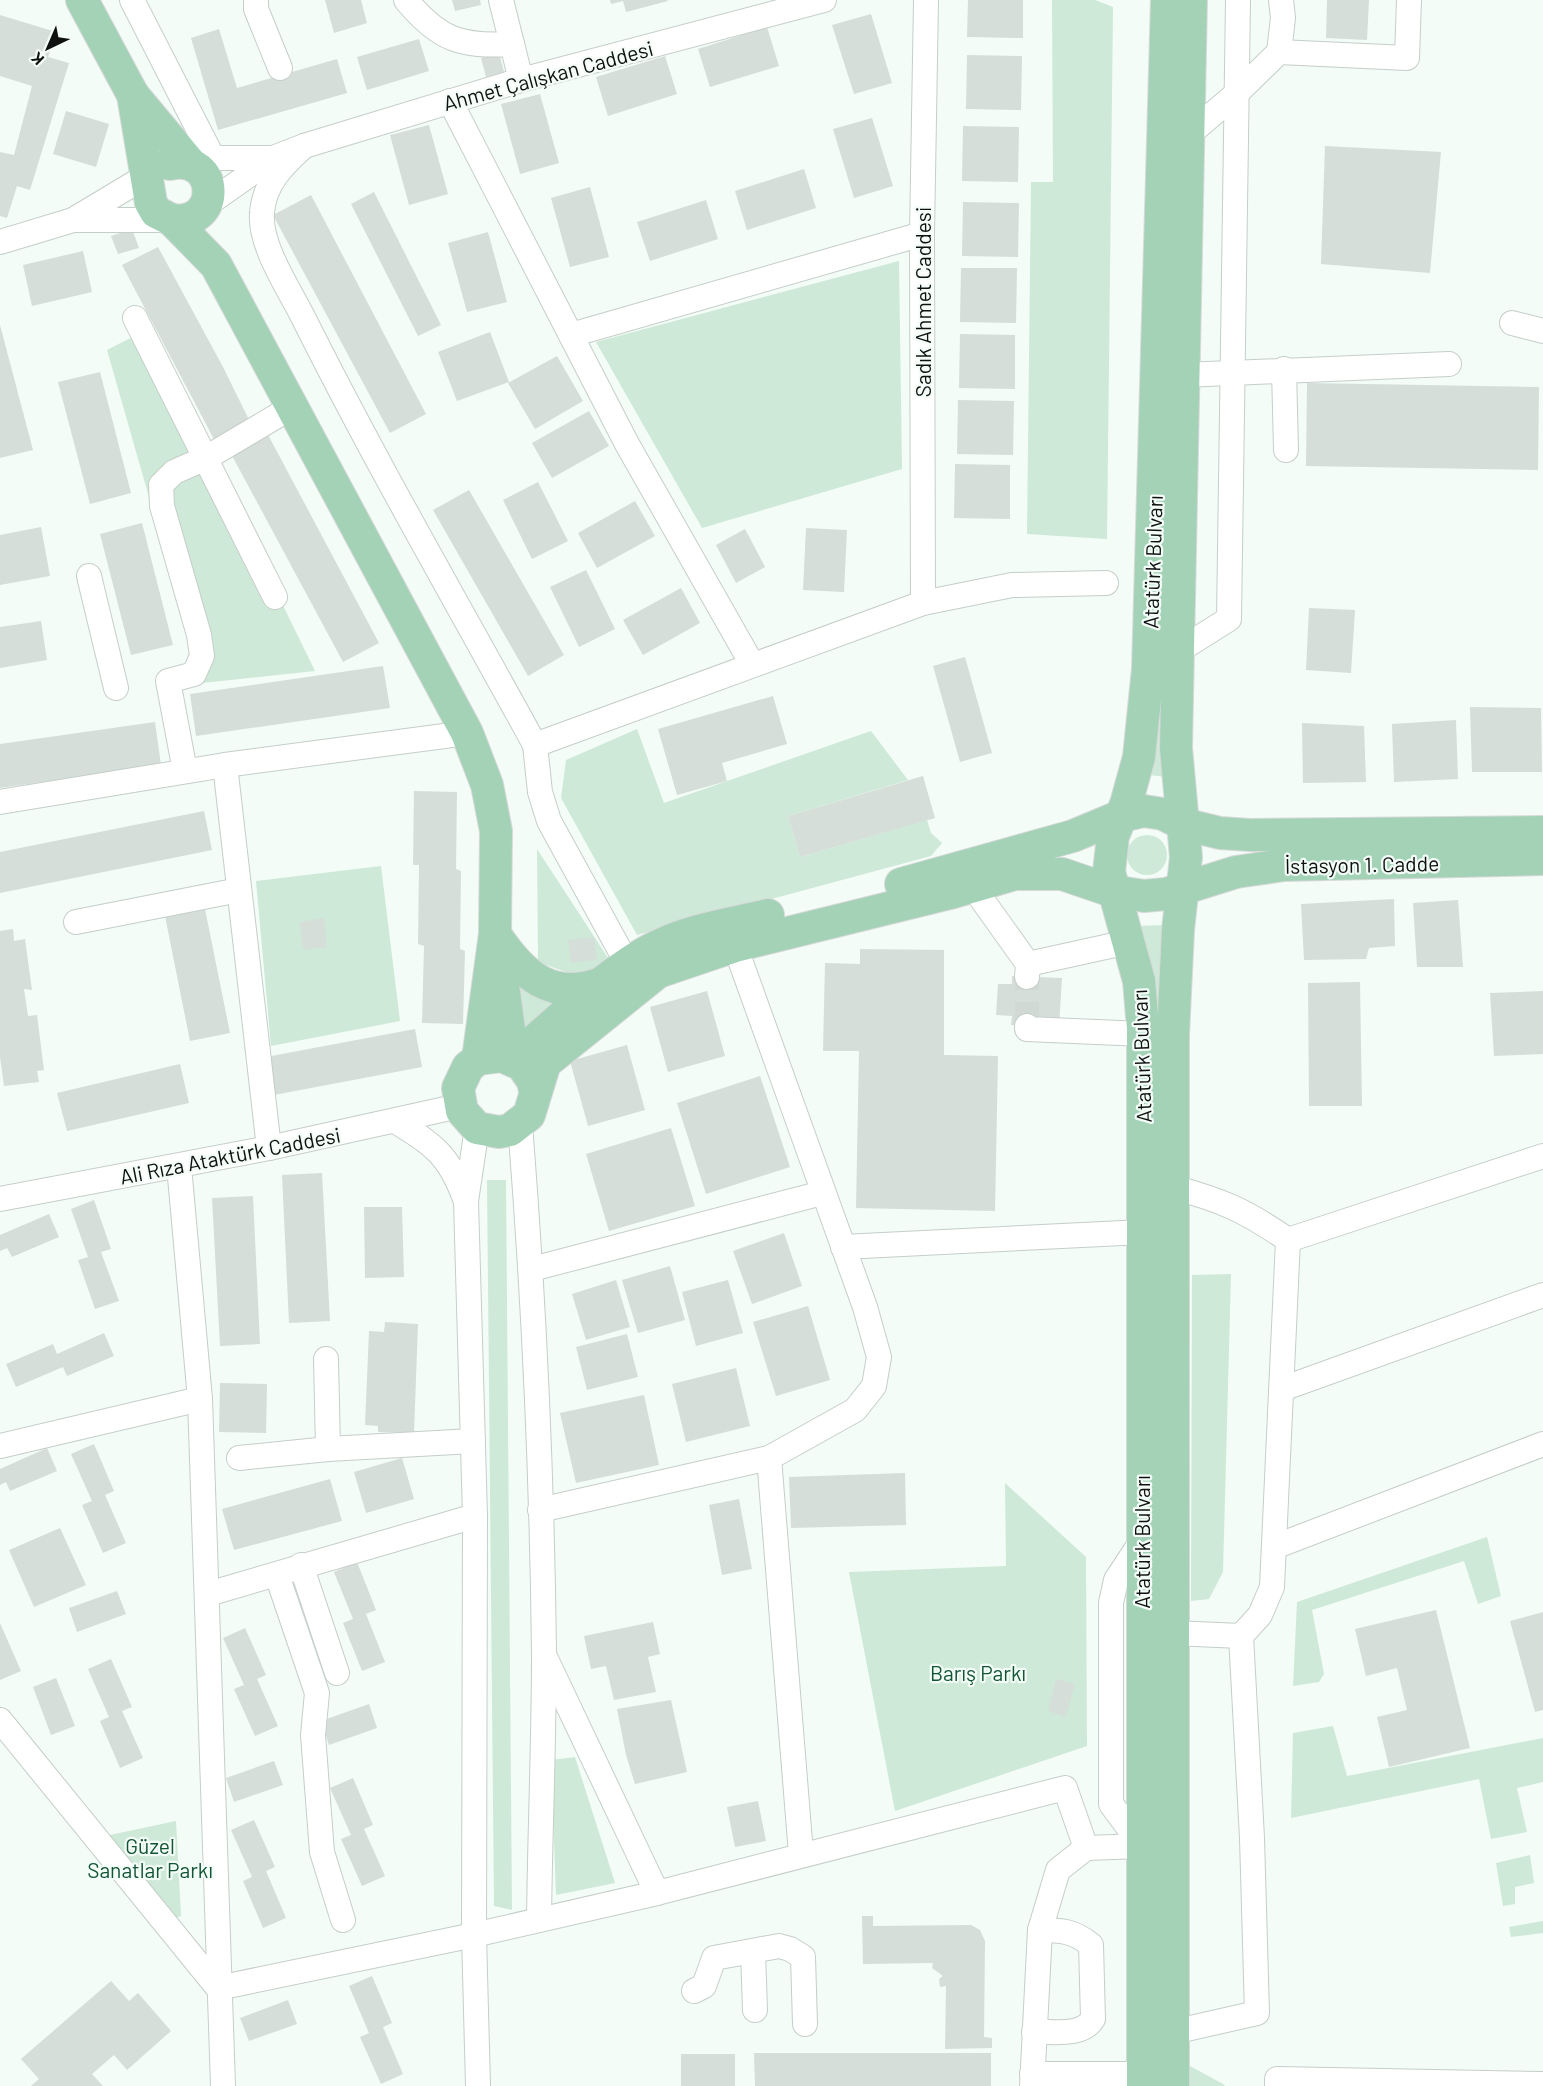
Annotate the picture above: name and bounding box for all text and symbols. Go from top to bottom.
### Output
north arrow [18,18,78,78]
street label: Ahmet Çalışkan Caddesi [440,35,656,115]
text: K [27,49,47,69]
street label: Sadık Ahmet Caddesi [910,207,935,397]
street label: Atatürk Bulvarı [1137,495,1167,629]
street label: İstasyon 1. Cadde [1285,850,1439,878]
street label: Atatürk Bulvarı [1126,989,1156,1123]
street label: Ali Rıza Ataktürk Caddesi [118,1121,342,1189]
street label: Atatürk Bulvarı [1129,1475,1154,1609]
park label: Barış Parkı [930,1660,1026,1685]
park label: Güzel Sanatlar Parkı [87,1833,213,1882]

